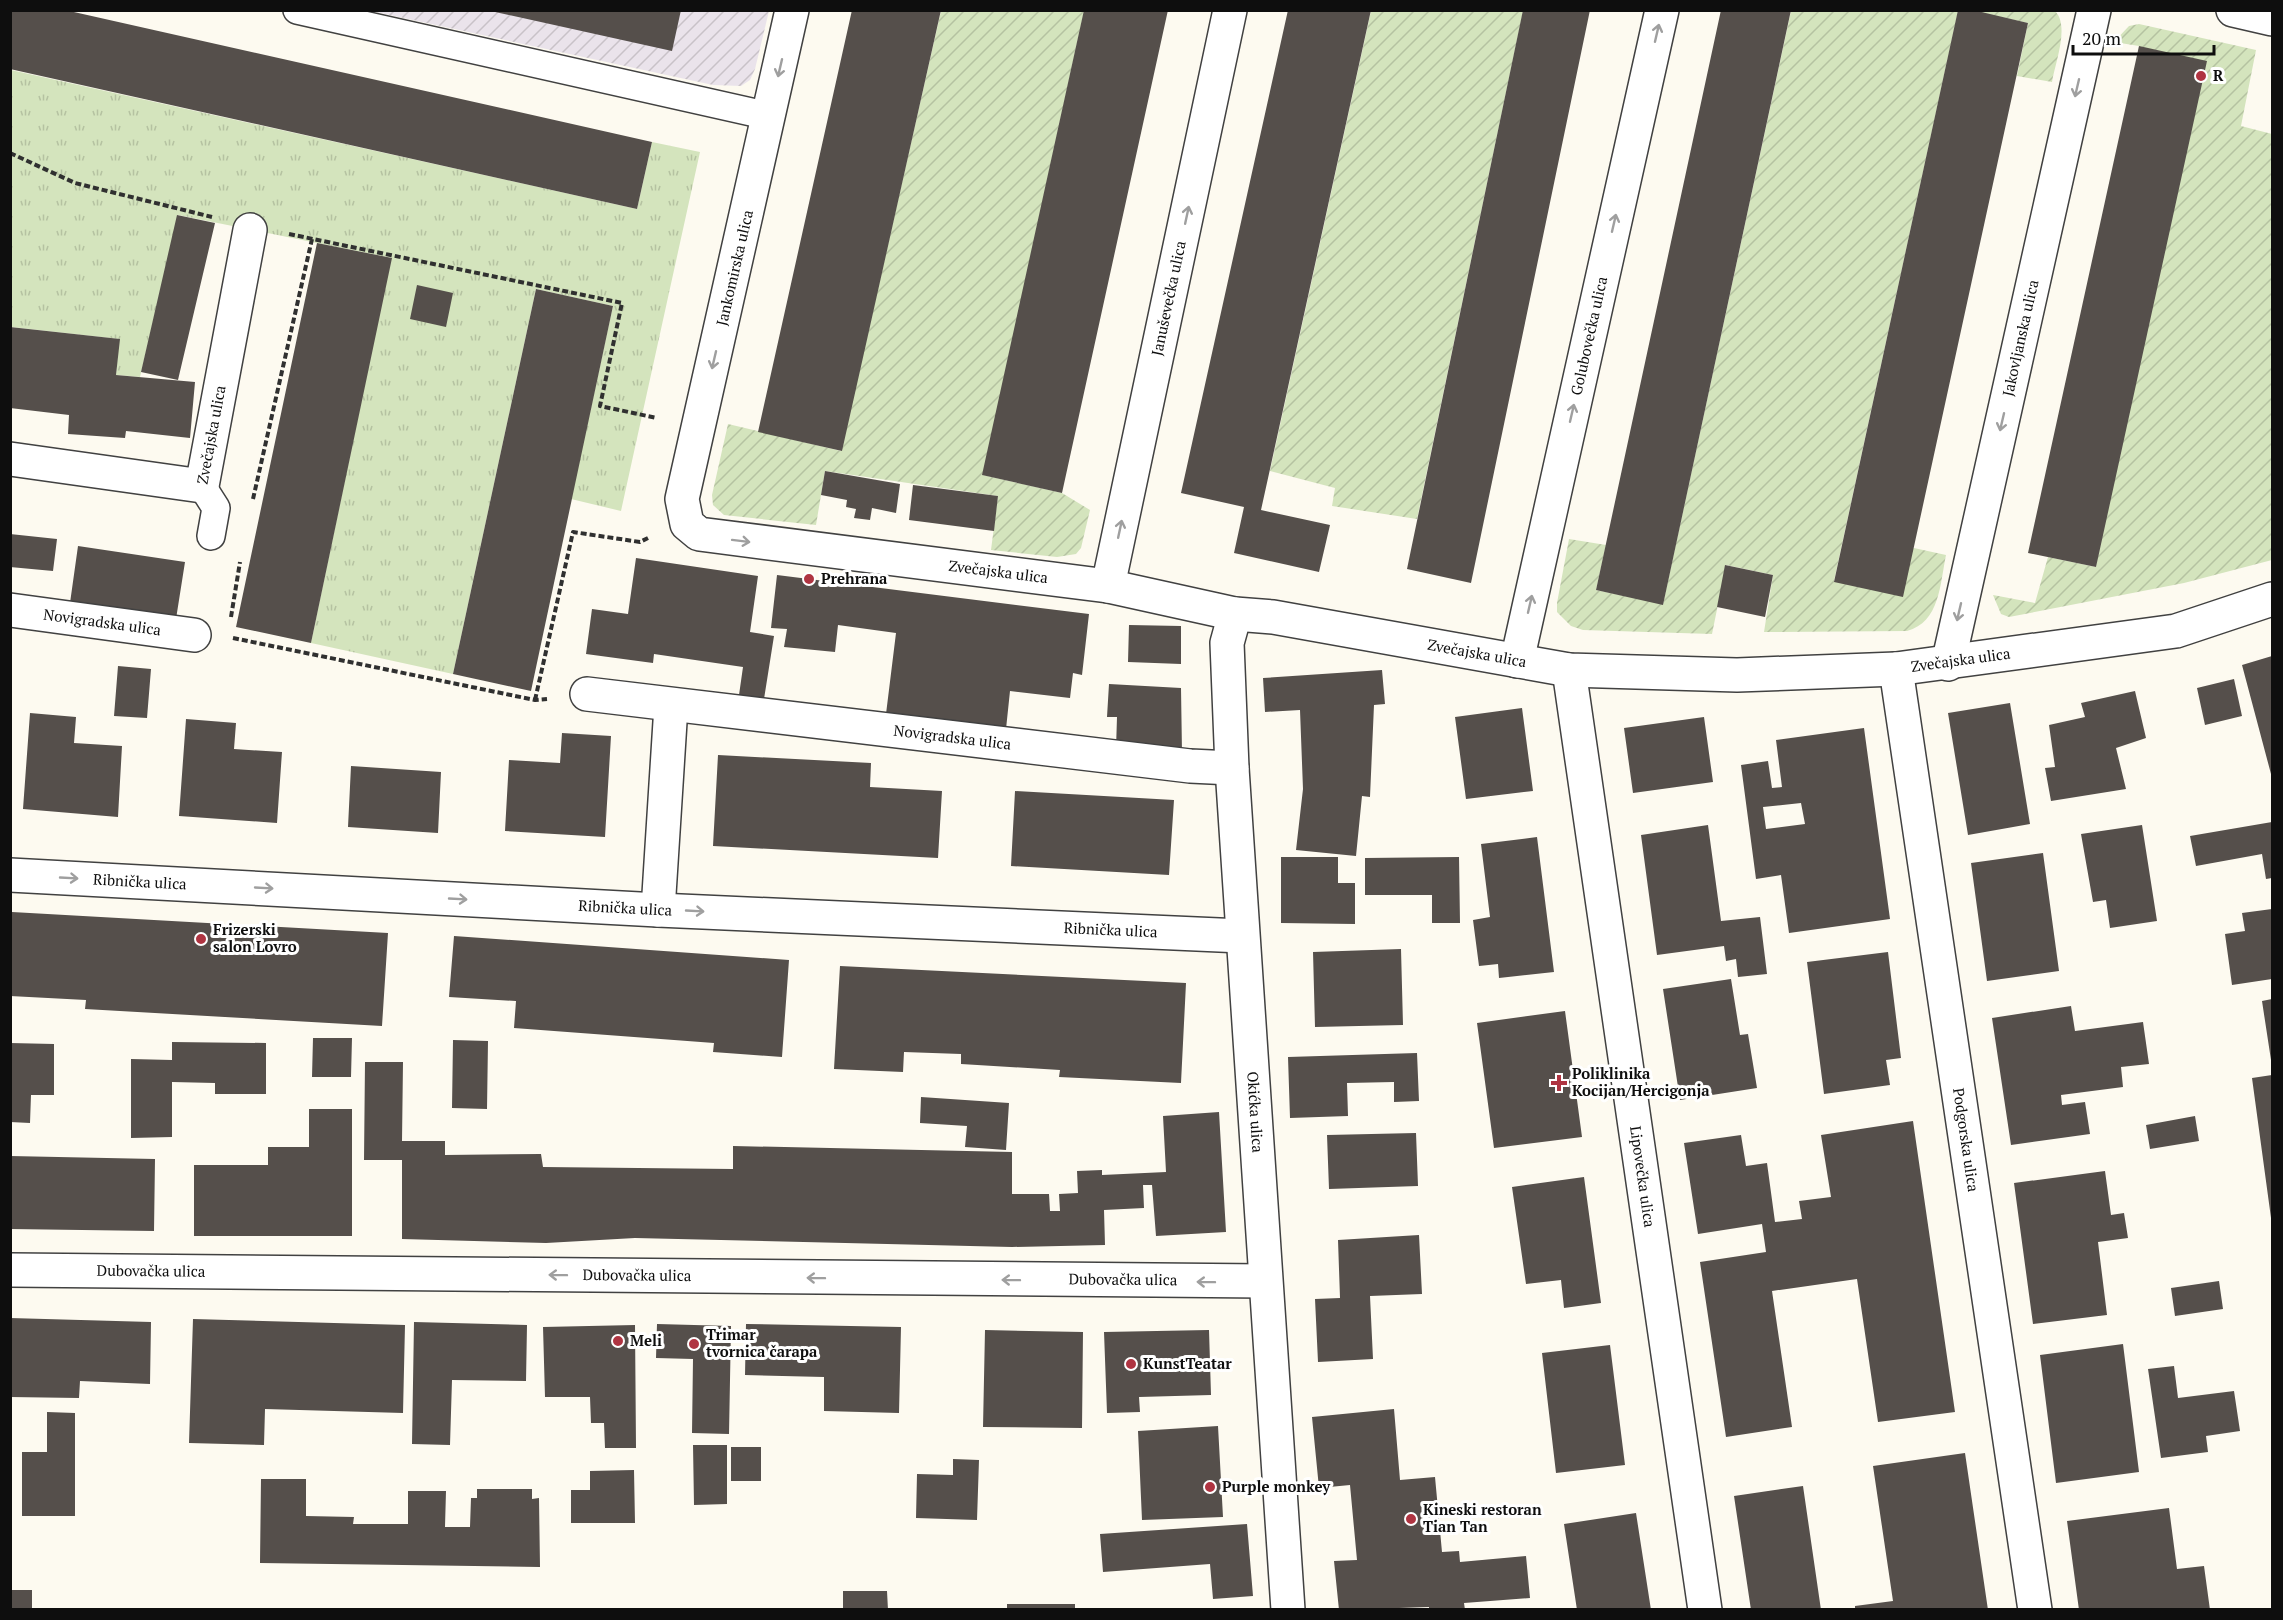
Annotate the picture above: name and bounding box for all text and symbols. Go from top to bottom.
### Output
scale bar [2073,18,2214,56]
one-way arrow [1651,23,1663,42]
text: 20 m [2082,26,2122,50]
one-way arrow [773,58,785,77]
place label: R [2213,65,2224,85]
marker: R [2194,69,2208,83]
one-way arrow [2070,78,2082,97]
one-way arrow [1181,205,1193,224]
street label: Jankomirska ulica [711,207,757,328]
one-way arrow [1609,214,1621,233]
street label: Januševečka ulica [1146,238,1190,358]
street label: Golubovečka ulica [1565,274,1611,397]
street label: Jakovljanska ulica [1997,277,2043,398]
one-way arrow [707,350,719,369]
street label: Zvečajska ulica [192,383,230,486]
one-way arrow [1567,404,1578,424]
one-way arrow [1996,412,2007,431]
one-way arrow [1115,519,1126,539]
one-way arrow [731,535,751,546]
street label: Zvečajska ulica [947,555,1050,587]
place label: Prehrana [821,568,888,588]
marker: Prehrana [802,572,816,586]
one-way arrow [1525,594,1536,614]
one-way arrow [1953,602,1965,621]
street label: Novigradska ulica [42,604,163,639]
street label: Zvečajska ulica [1426,634,1529,671]
street label: Zvečajska ulica [1910,643,2012,676]
street label: Novigradska ulica [893,720,1013,754]
street label: Ribnička ulica [92,868,188,894]
one-way arrow [58,872,78,883]
one-way arrow [253,883,273,894]
one-way arrow [448,894,468,905]
street label: Ribnička ulica [578,895,673,920]
one-way arrow [685,906,705,917]
street label: Ribnička ulica [1063,917,1158,941]
place label: Frizerski salon Lovro [213,919,297,956]
marker: Frizerski salon Lovro [194,932,208,946]
place label: Poliklinika Kocijan/Hercigonja [1572,1063,1710,1100]
street label: Okićka ulica [1243,1071,1269,1154]
marker: Poliklinika Kocijan/Hercigonja [1550,1074,1568,1092]
street label: Podgorska ulica [1949,1086,1984,1193]
street label: Lipovečka ulica [1626,1124,1661,1229]
street label: Dubovačka ulica [96,1260,206,1281]
street label: Dubovačka ulica [582,1264,692,1285]
street label: Dubovačka ulica [1068,1268,1178,1289]
one-way arrow [549,1269,569,1281]
one-way arrow [807,1272,827,1284]
one-way arrow [1002,1274,1022,1286]
one-way arrow [1197,1276,1217,1288]
place label: Trimar tvornica čarapa [706,1324,818,1361]
place label: Meli [630,1330,662,1350]
marker: Meli [611,1334,625,1348]
marker: Trimar tvornica čarapa [687,1337,701,1351]
place label: KunstTeatar [1143,1353,1232,1373]
marker: KunstTeatar [1124,1357,1138,1371]
place label: Purple monkey [1222,1476,1331,1496]
marker: Purple monkey [1203,1480,1217,1494]
place label: Kineski restoran Tian Tan [1423,1499,1542,1536]
marker: Kineski restoran Tian Tan [1404,1512,1418,1526]

